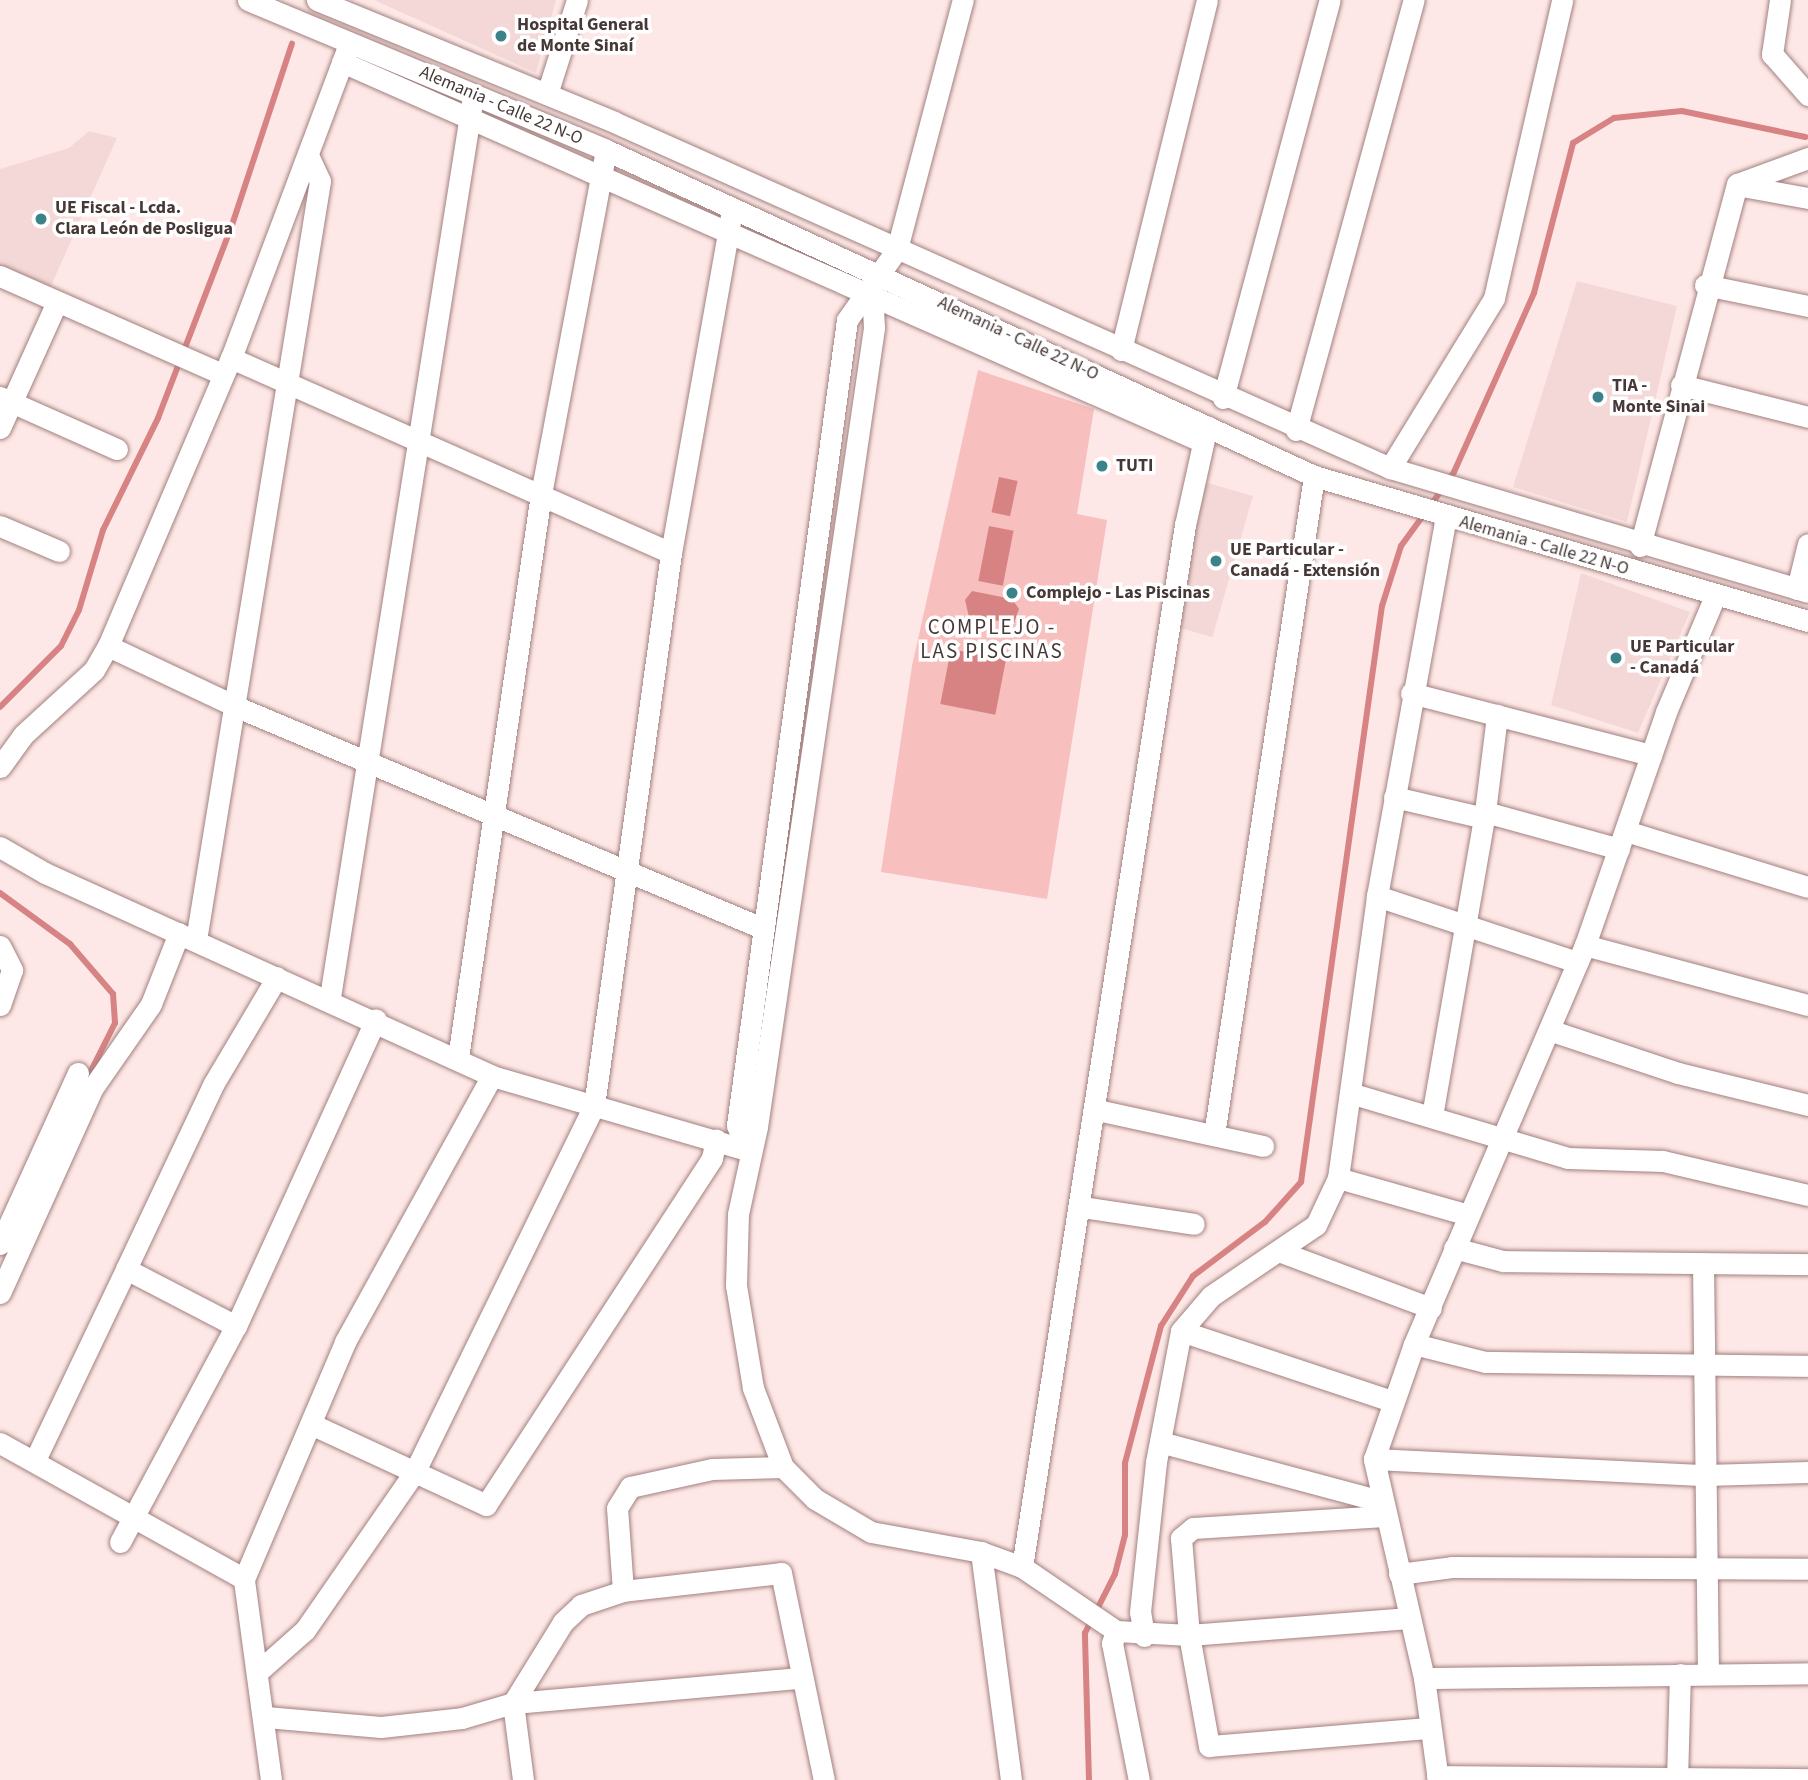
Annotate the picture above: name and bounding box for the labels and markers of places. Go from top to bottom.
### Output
place label: Hospital General de Monte Sinaí [517,15,649,58]
marker: Hospital General de Monte Sinaí [491,26,511,46]
place label: UE Fiscal - Lcda. Clara León de Posligua [55,198,233,241]
marker: UE Fiscal - Lcda. Clara León de Posligua [33,211,49,227]
place label: TIA - Monte Sinai [1612,376,1705,418]
marker: TIA - Monte Sinai [1590,389,1606,405]
place label: TUTI [1116,455,1153,477]
marker: TUTI [1094,458,1110,474]
place label: UE Particular - Canadá - Extensión [1230,540,1380,582]
marker: UE Particular - Canadá - Extensión [1208,553,1224,569]
place label: Complejo - Las Piscinas [1026,582,1210,604]
marker: Complejo - Las Piscinas [1004,585,1020,601]
place label: UE Particular - Canadá [1630,637,1735,680]
marker: UE Particular - Canadá [1608,650,1624,666]

